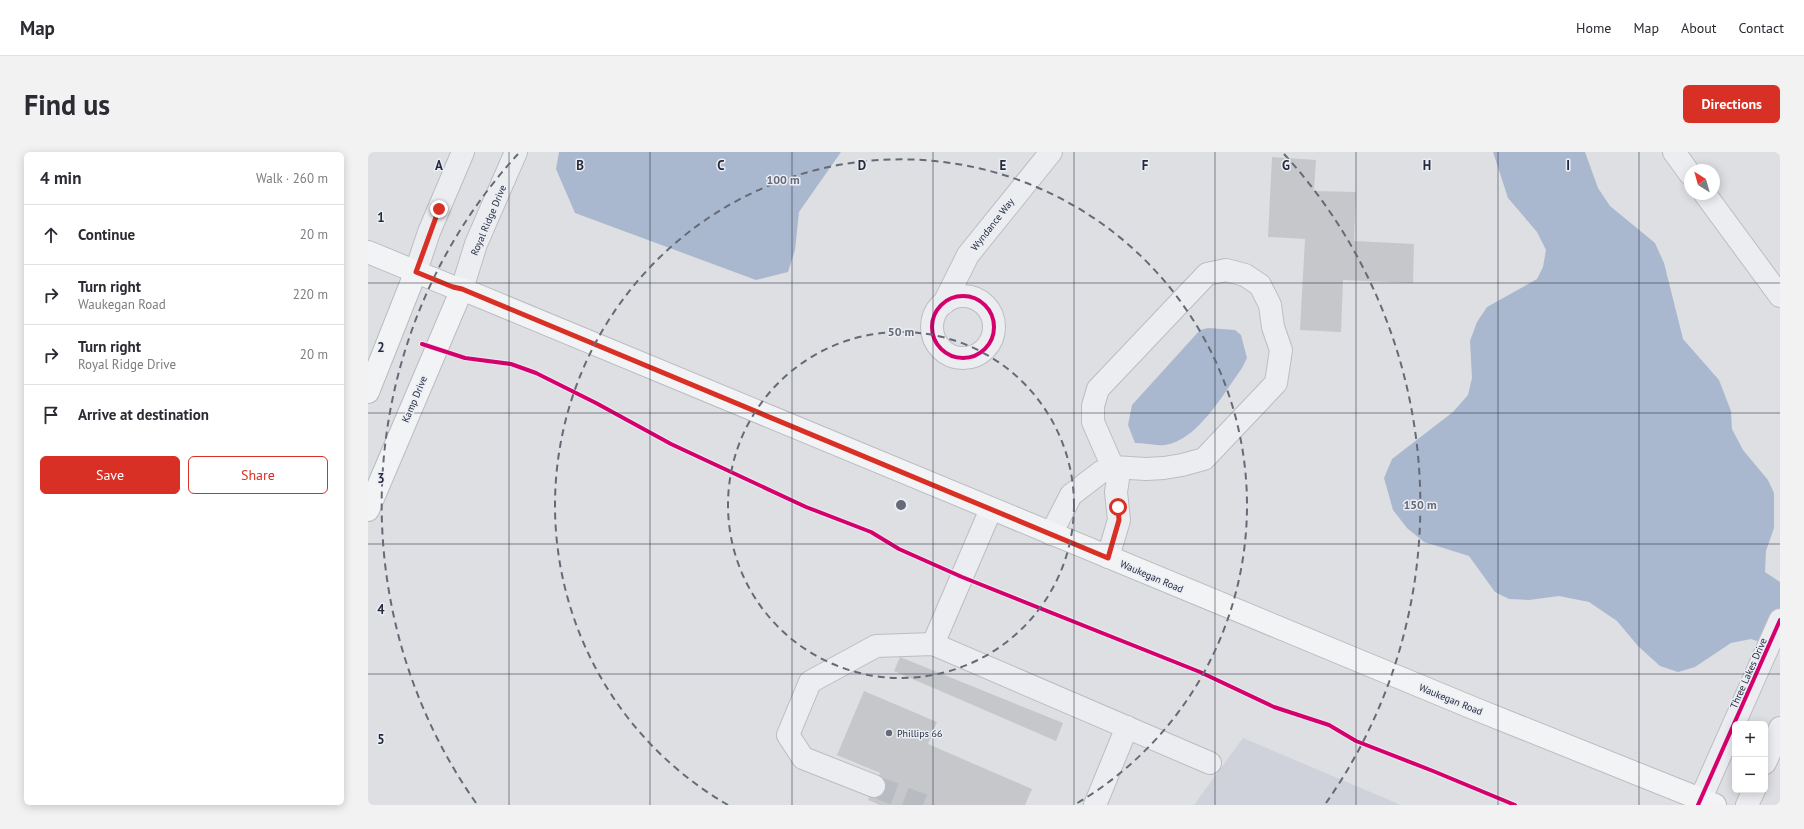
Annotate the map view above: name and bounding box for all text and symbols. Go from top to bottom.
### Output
text: Map [20,16,55,40]
text: Home [1576,19,1611,37]
text: Map [1633,19,1659,37]
text: About [1681,19,1717,37]
text: Contact [1739,19,1784,37]
button: Directions [1683,85,1780,123]
text: Find us [24,86,110,123]
text: A [435,157,443,174]
text: B [576,157,584,174]
text: C [717,157,725,174]
text: D [858,157,866,174]
text: E [1000,157,1007,174]
text: F [1142,157,1149,174]
text: G [1282,157,1290,174]
text: H [1423,157,1431,174]
text: I [1566,157,1570,174]
north arrow [1684,164,1720,200]
text: 4 min [40,167,81,189]
text: Walk · 260 m [256,170,328,187]
text: 100 m [766,172,800,187]
street label: Royal Ridge Drive [468,183,509,257]
street label: Wyndance Way [968,195,1017,253]
route end [430,200,448,218]
text: 1 [377,209,385,226]
icon: ahead [40,224,62,246]
text: Continue [78,225,135,244]
text: 20 m [300,226,328,243]
text: Turn right [78,277,141,296]
icon: right [40,284,62,306]
text: 220 m [293,286,328,303]
text: Waukegan Road [78,296,166,313]
text: 50 m [888,324,914,339]
text: Turn right [78,337,141,356]
text: 2 [377,339,385,356]
icon: right [40,344,62,366]
text: 20 m [300,346,328,363]
text: Royal Ridge Drive [78,356,176,373]
street label: Kamp Drive [399,374,430,424]
icon: arrive [40,404,62,426]
text: Arrive at destination [78,405,209,424]
button: Save [40,456,180,494]
button: Share [188,456,328,494]
text: 3 [377,470,385,487]
text: 150 m [1403,497,1437,512]
centre of rings [894,498,908,512]
route start [1109,498,1127,516]
street label: Waukegan Road [1118,557,1185,596]
text: 4 [377,601,385,618]
street label: Three Lakes Drive [1727,636,1770,711]
street label: Waukegan Road [1417,681,1485,718]
map controls [1732,721,1768,793]
button: + [1732,721,1768,757]
place label: Phillips 66 [897,727,942,740]
marker: Phillips 66 [884,728,894,738]
text: 5 [377,731,385,748]
button: − [1732,757,1768,793]

